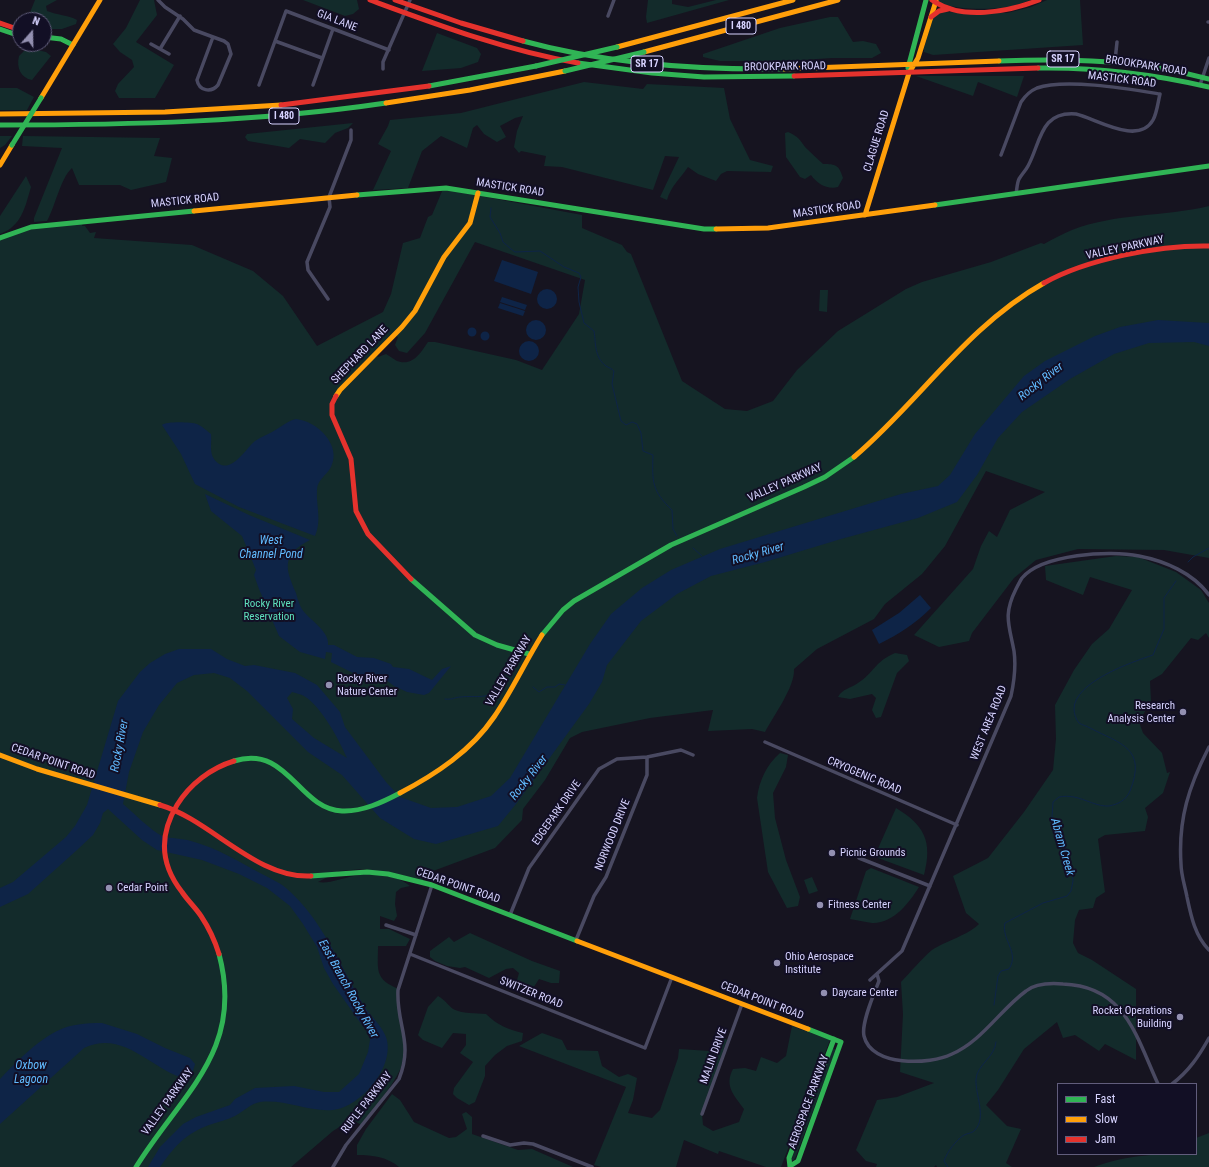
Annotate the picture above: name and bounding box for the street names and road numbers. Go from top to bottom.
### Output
street label: GIA LANE [315,7,359,35]
road number: I 480 [726,18,756,34]
road number: SR 17 [1047,51,1079,67]
street label: BROOKPARK ROAD [1104,53,1188,79]
road number: SR 17 [631,56,663,72]
street label: BROOKPARK ROAD [744,60,826,74]
street label: MASTICK ROAD [1087,69,1157,91]
road number: I 480 [269,108,299,124]
street label: CLAGUE ROAD [861,109,893,173]
street label: MASTICK ROAD [475,176,545,200]
street label: MASTICK ROAD [150,191,220,211]
street label: MASTICK ROAD [792,199,862,221]
street label: VALLEY PARKWAY [1085,233,1165,263]
street label: SHEPHARD LANE [329,323,391,387]
street label: VALLEY PARKWAY [746,461,824,505]
street label: VALLEY PARKWAY [483,633,535,709]
street label: WEST AREA ROAD [968,684,1010,762]
street label: CEDAR POINT ROAD [9,741,97,783]
street label: CRYOGENIC ROAD [825,754,903,798]
street label: EDGEPARK DRIVE [530,778,584,848]
street label: NORWOOD DRIVE [593,797,633,873]
street label: CEDAR POINT ROAD [414,865,502,907]
street label: SWITZER ROAD [497,974,565,1012]
street label: CEDAR POINT ROAD [719,979,805,1023]
street label: MALIN DRIVE [698,1026,730,1086]
street label: AEROSPACE PARKWAY [786,1053,832,1151]
street label: VALLEY PARKWAY [139,1066,197,1138]
street label: RUPLE PARKWAY [339,1070,395,1136]

